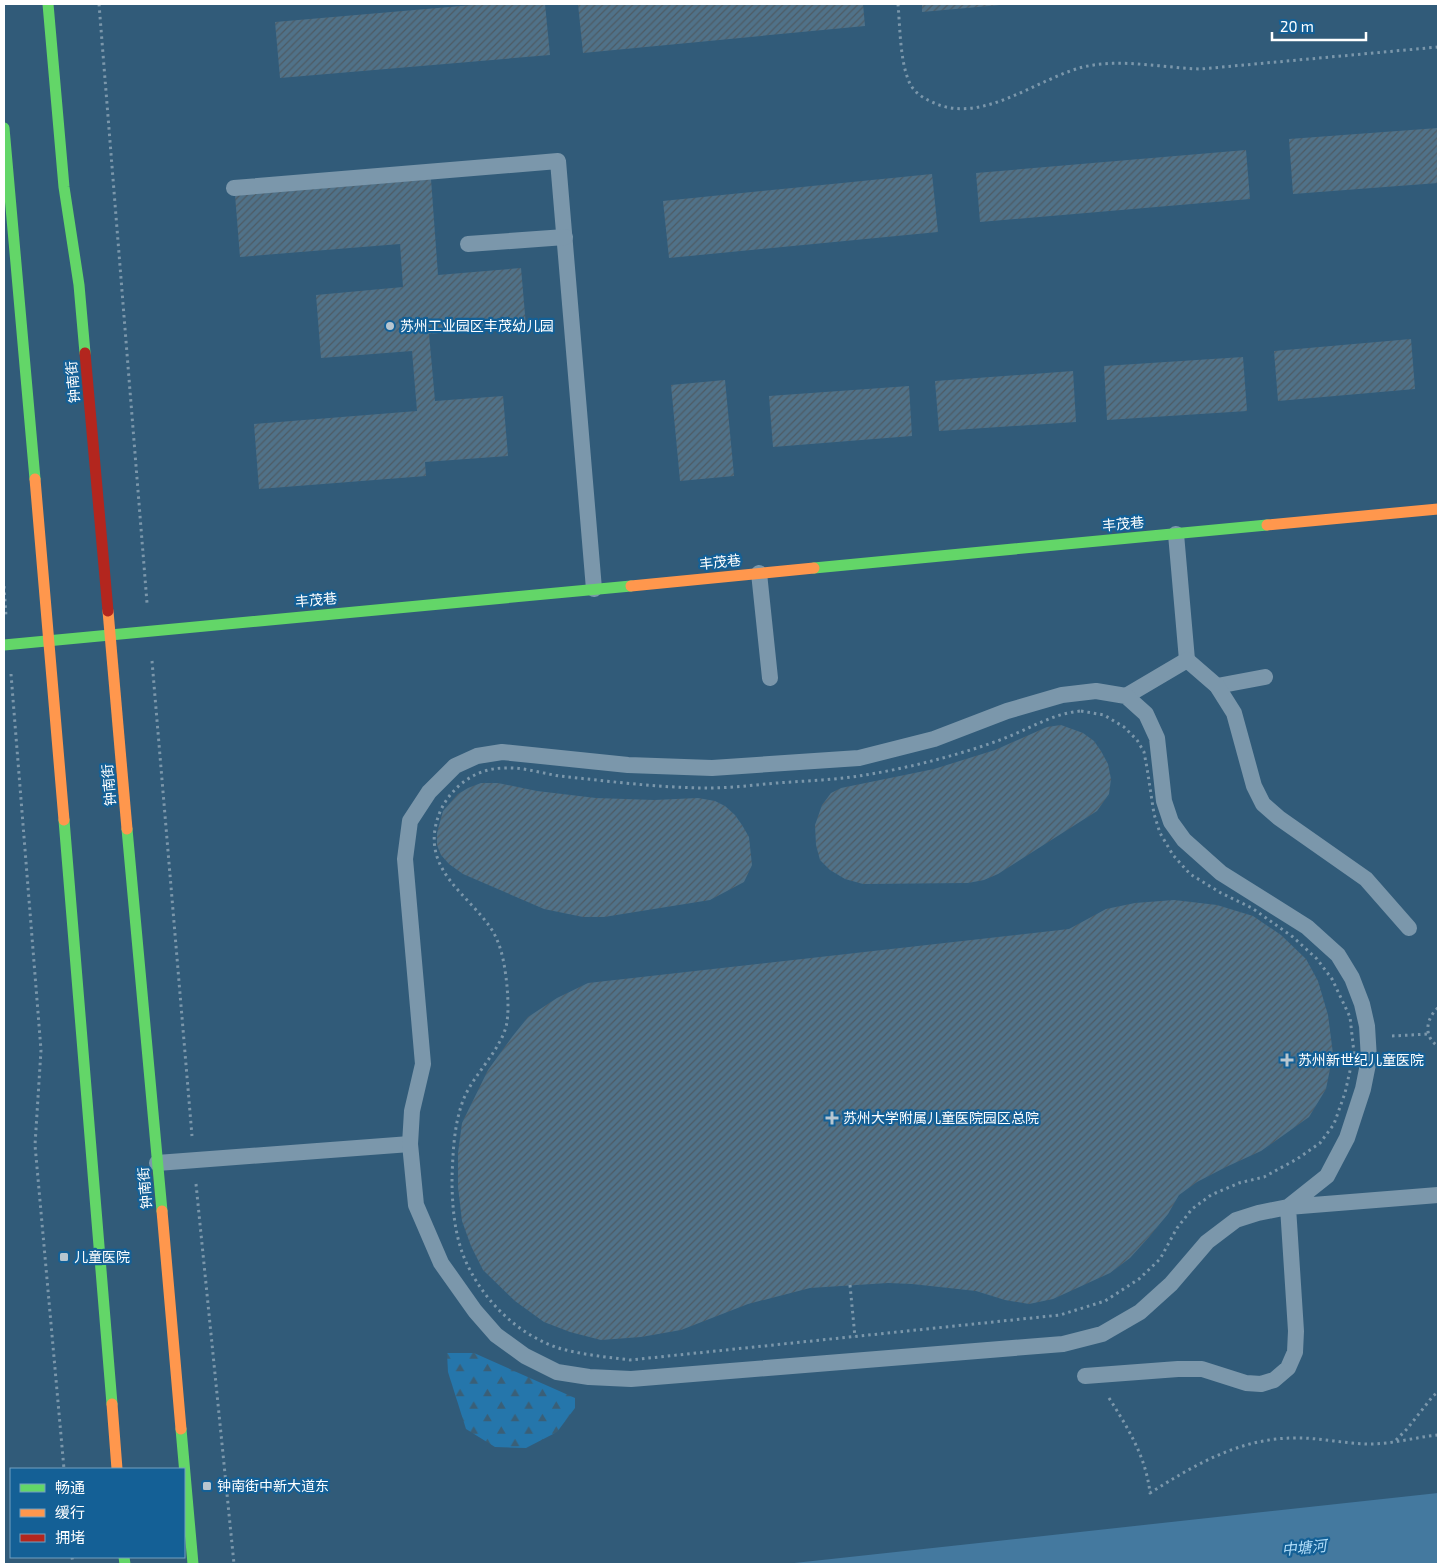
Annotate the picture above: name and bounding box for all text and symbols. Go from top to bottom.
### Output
scale bar [1272,10,1366,42]
text: 20 m [1280,17,1314,35]
place label: 苏州工业园区丰茂幼儿园 [400,317,554,334]
marker: 苏州工业园区丰茂幼儿园 [384,320,396,332]
street label: 钟南街 [62,360,83,404]
street label: 丰茂巷 [1101,513,1145,534]
street label: 丰茂巷 [698,551,742,572]
street label: 丰茂巷 [294,589,338,610]
street label: 钟南街 [98,763,119,807]
place label: 苏州新世纪儿童医院 [1298,1051,1424,1068]
marker: 苏州新世纪儿童医院 [1280,1053,1294,1067]
place label: 苏州大学附属儿童医院园区总院 [843,1109,1039,1126]
marker: 苏州大学附属儿童医院园区总院 [825,1111,839,1125]
street label: 钟南街 [134,1166,155,1210]
place label: 儿童医院 [74,1248,130,1265]
marker: 儿童医院 [58,1251,70,1263]
legend [10,1468,185,1558]
place label: 钟南街中新大道东 [217,1477,329,1494]
text: 畅通 [55,1478,85,1496]
marker: 钟南街中新大道东 [201,1480,213,1492]
text: 缓行 [55,1503,85,1521]
text: 拥堵 [55,1528,85,1546]
water label: 中塘河 [1281,1535,1330,1558]

